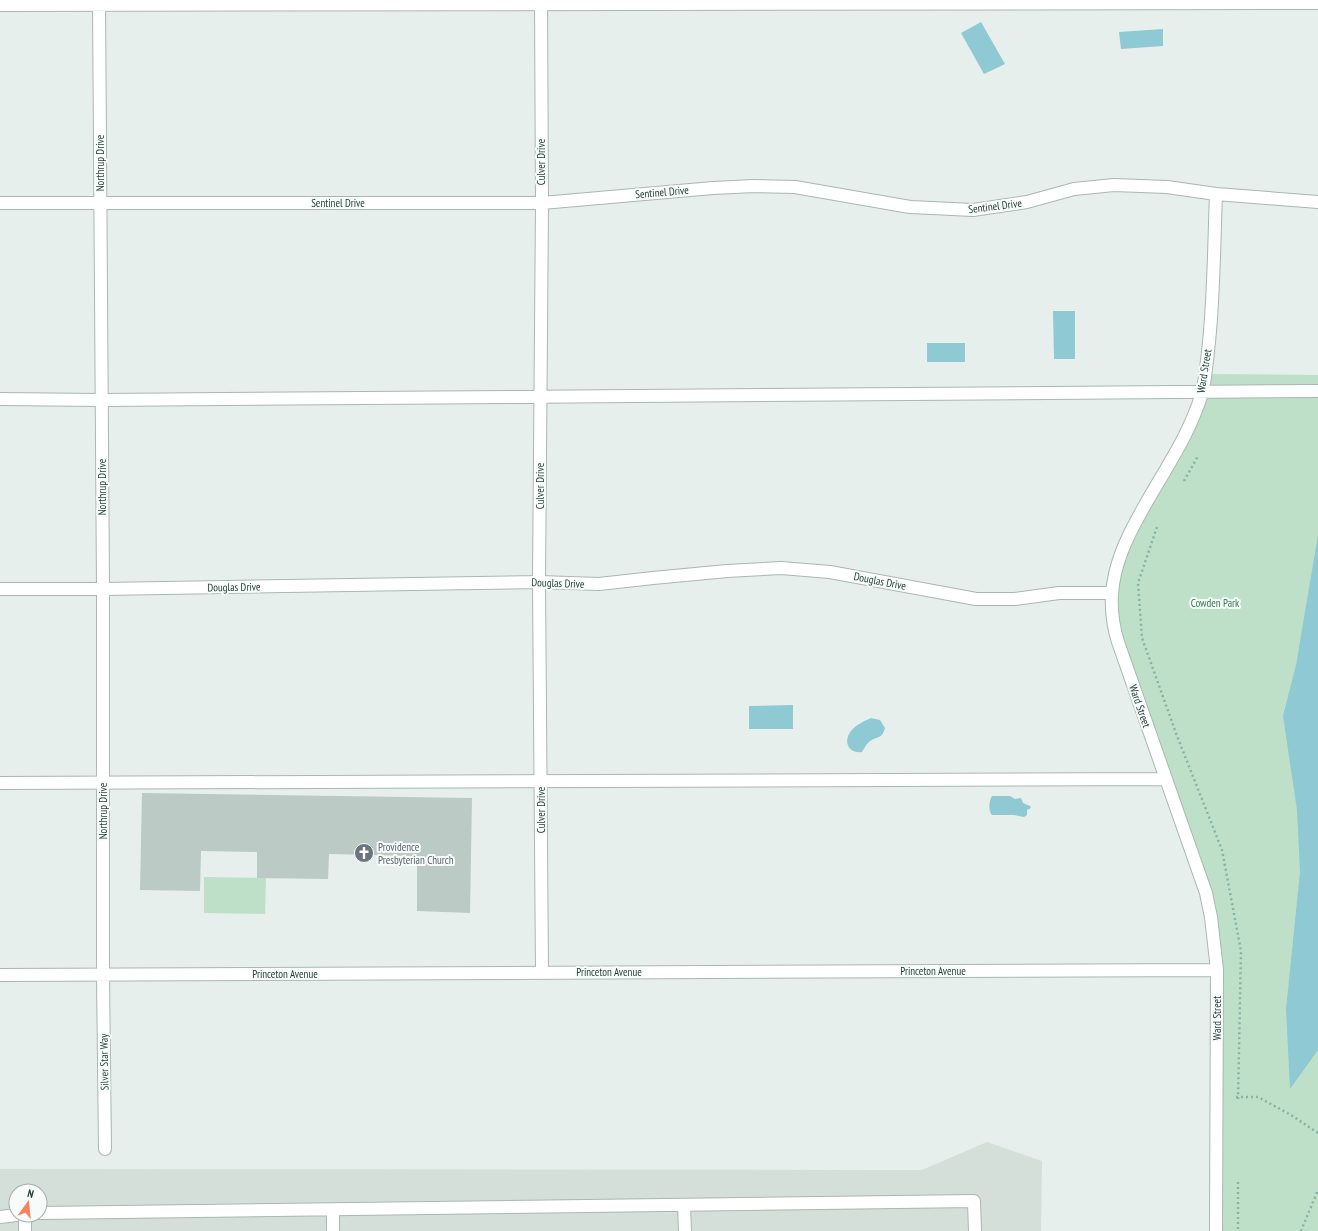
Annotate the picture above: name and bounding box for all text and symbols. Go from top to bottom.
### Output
street label: Northrup Drive [93,134,107,191]
street label: Culver Drive [534,138,548,185]
street label: Sentinel Drive [635,183,690,201]
street label: Sentinel Drive [311,196,365,210]
street label: Sentinel Drive [967,196,1023,216]
street label: Ward Street [1194,348,1214,394]
street label: Northrup Drive [95,458,109,515]
street label: Culver Drive [533,462,547,509]
street label: Douglas Drive [853,569,908,593]
street label: Douglas Drive [531,575,585,591]
street label: Douglas Drive [207,580,261,594]
park label: Cowden Park [1191,596,1240,610]
street label: Ward Street [1126,683,1154,729]
street label: Northrup Drive [96,782,110,839]
street label: Culver Drive [534,786,548,833]
place label: Providence Presbyterian Church [378,840,454,867]
church icon: Providence Presbyterian Church [353,842,375,864]
street label: Princeton Avenue [900,964,966,978]
street label: Princeton Avenue [576,965,642,979]
street label: Princeton Avenue [252,967,318,981]
street label: Ward Street [1210,996,1224,1040]
street label: Silver Star Way [96,1033,111,1090]
north arrow [8,1183,48,1223]
text: N [26,1186,35,1201]

